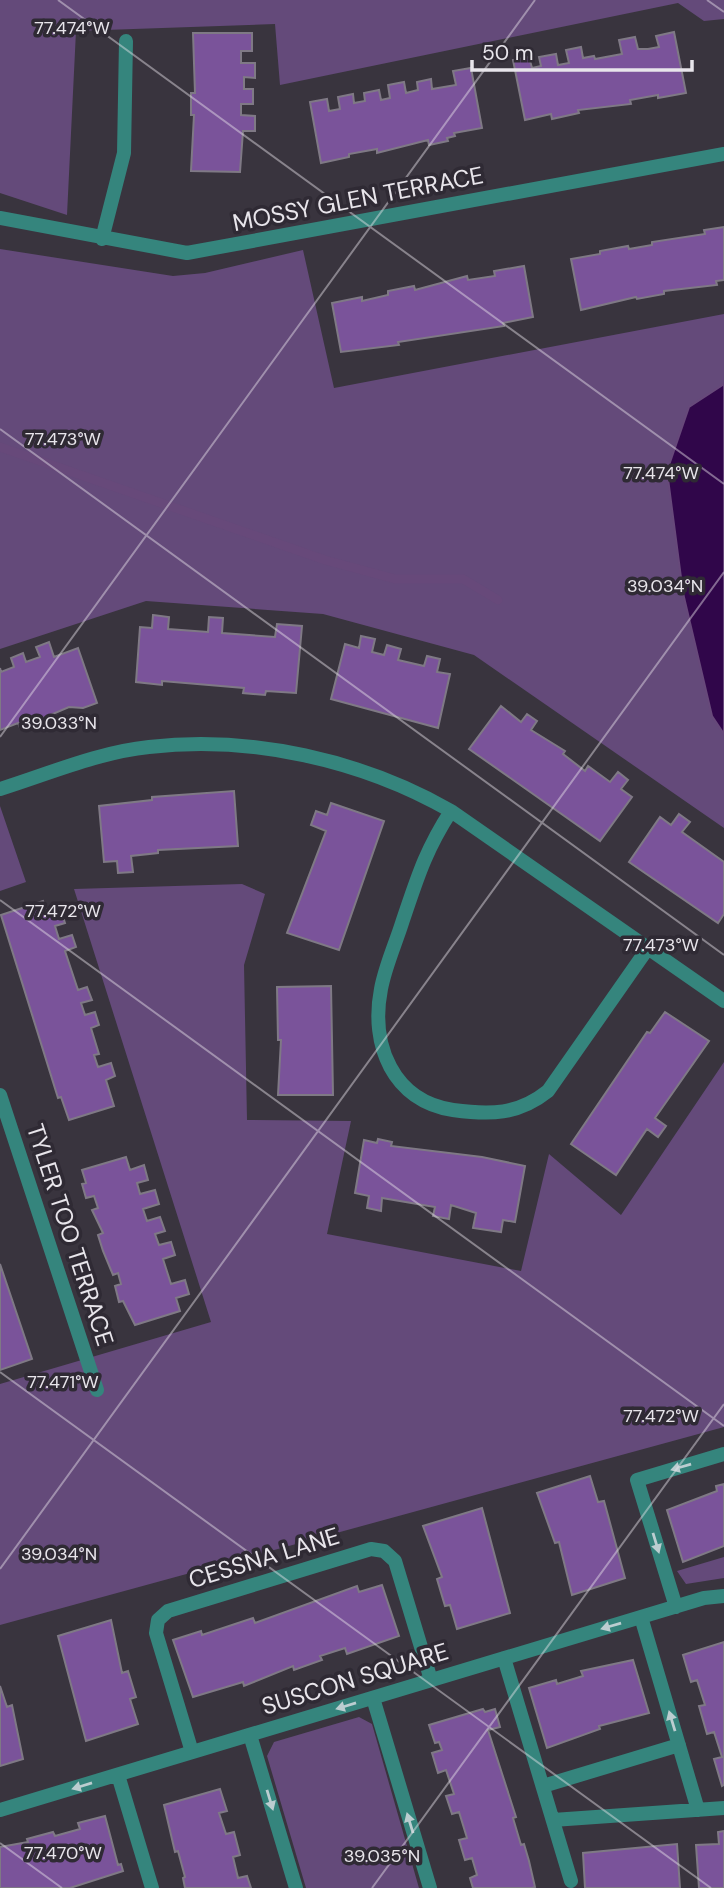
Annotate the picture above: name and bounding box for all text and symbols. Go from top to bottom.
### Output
text: 77.474°W [34,16,110,40]
scale bar [472,28,692,72]
text: 50 m [482,39,533,67]
street label: MOSSY GLEN TERRACE [230,159,486,238]
text: 77.473°W [25,427,101,451]
text: 77.474°W [623,461,699,485]
text: 39.034°N [627,574,703,598]
text: 39.033°N [21,711,97,735]
text: 77.472°W [25,899,101,923]
text: 77.473°W [623,933,699,957]
street label: TYLER TOO TERRACE [20,1120,121,1350]
text: 77.471°W [27,1370,99,1394]
text: 77.472°W [623,1404,699,1428]
one-way arrow [669,1462,691,1473]
street label: CESSNA LANE [185,1520,343,1595]
one-way arrow [652,1533,662,1554]
text: 39.034°N [21,1542,97,1566]
one-way arrow [600,1622,621,1632]
street label: SUSCON SQUARE [258,1635,452,1722]
one-way arrow [335,1701,356,1711]
one-way arrow [667,1710,677,1731]
one-way arrow [71,1781,92,1791]
one-way arrow [266,1790,276,1811]
one-way arrow [405,1812,415,1833]
text: 77.470°W [24,1841,102,1865]
text: 39.035°N [344,1844,420,1868]

